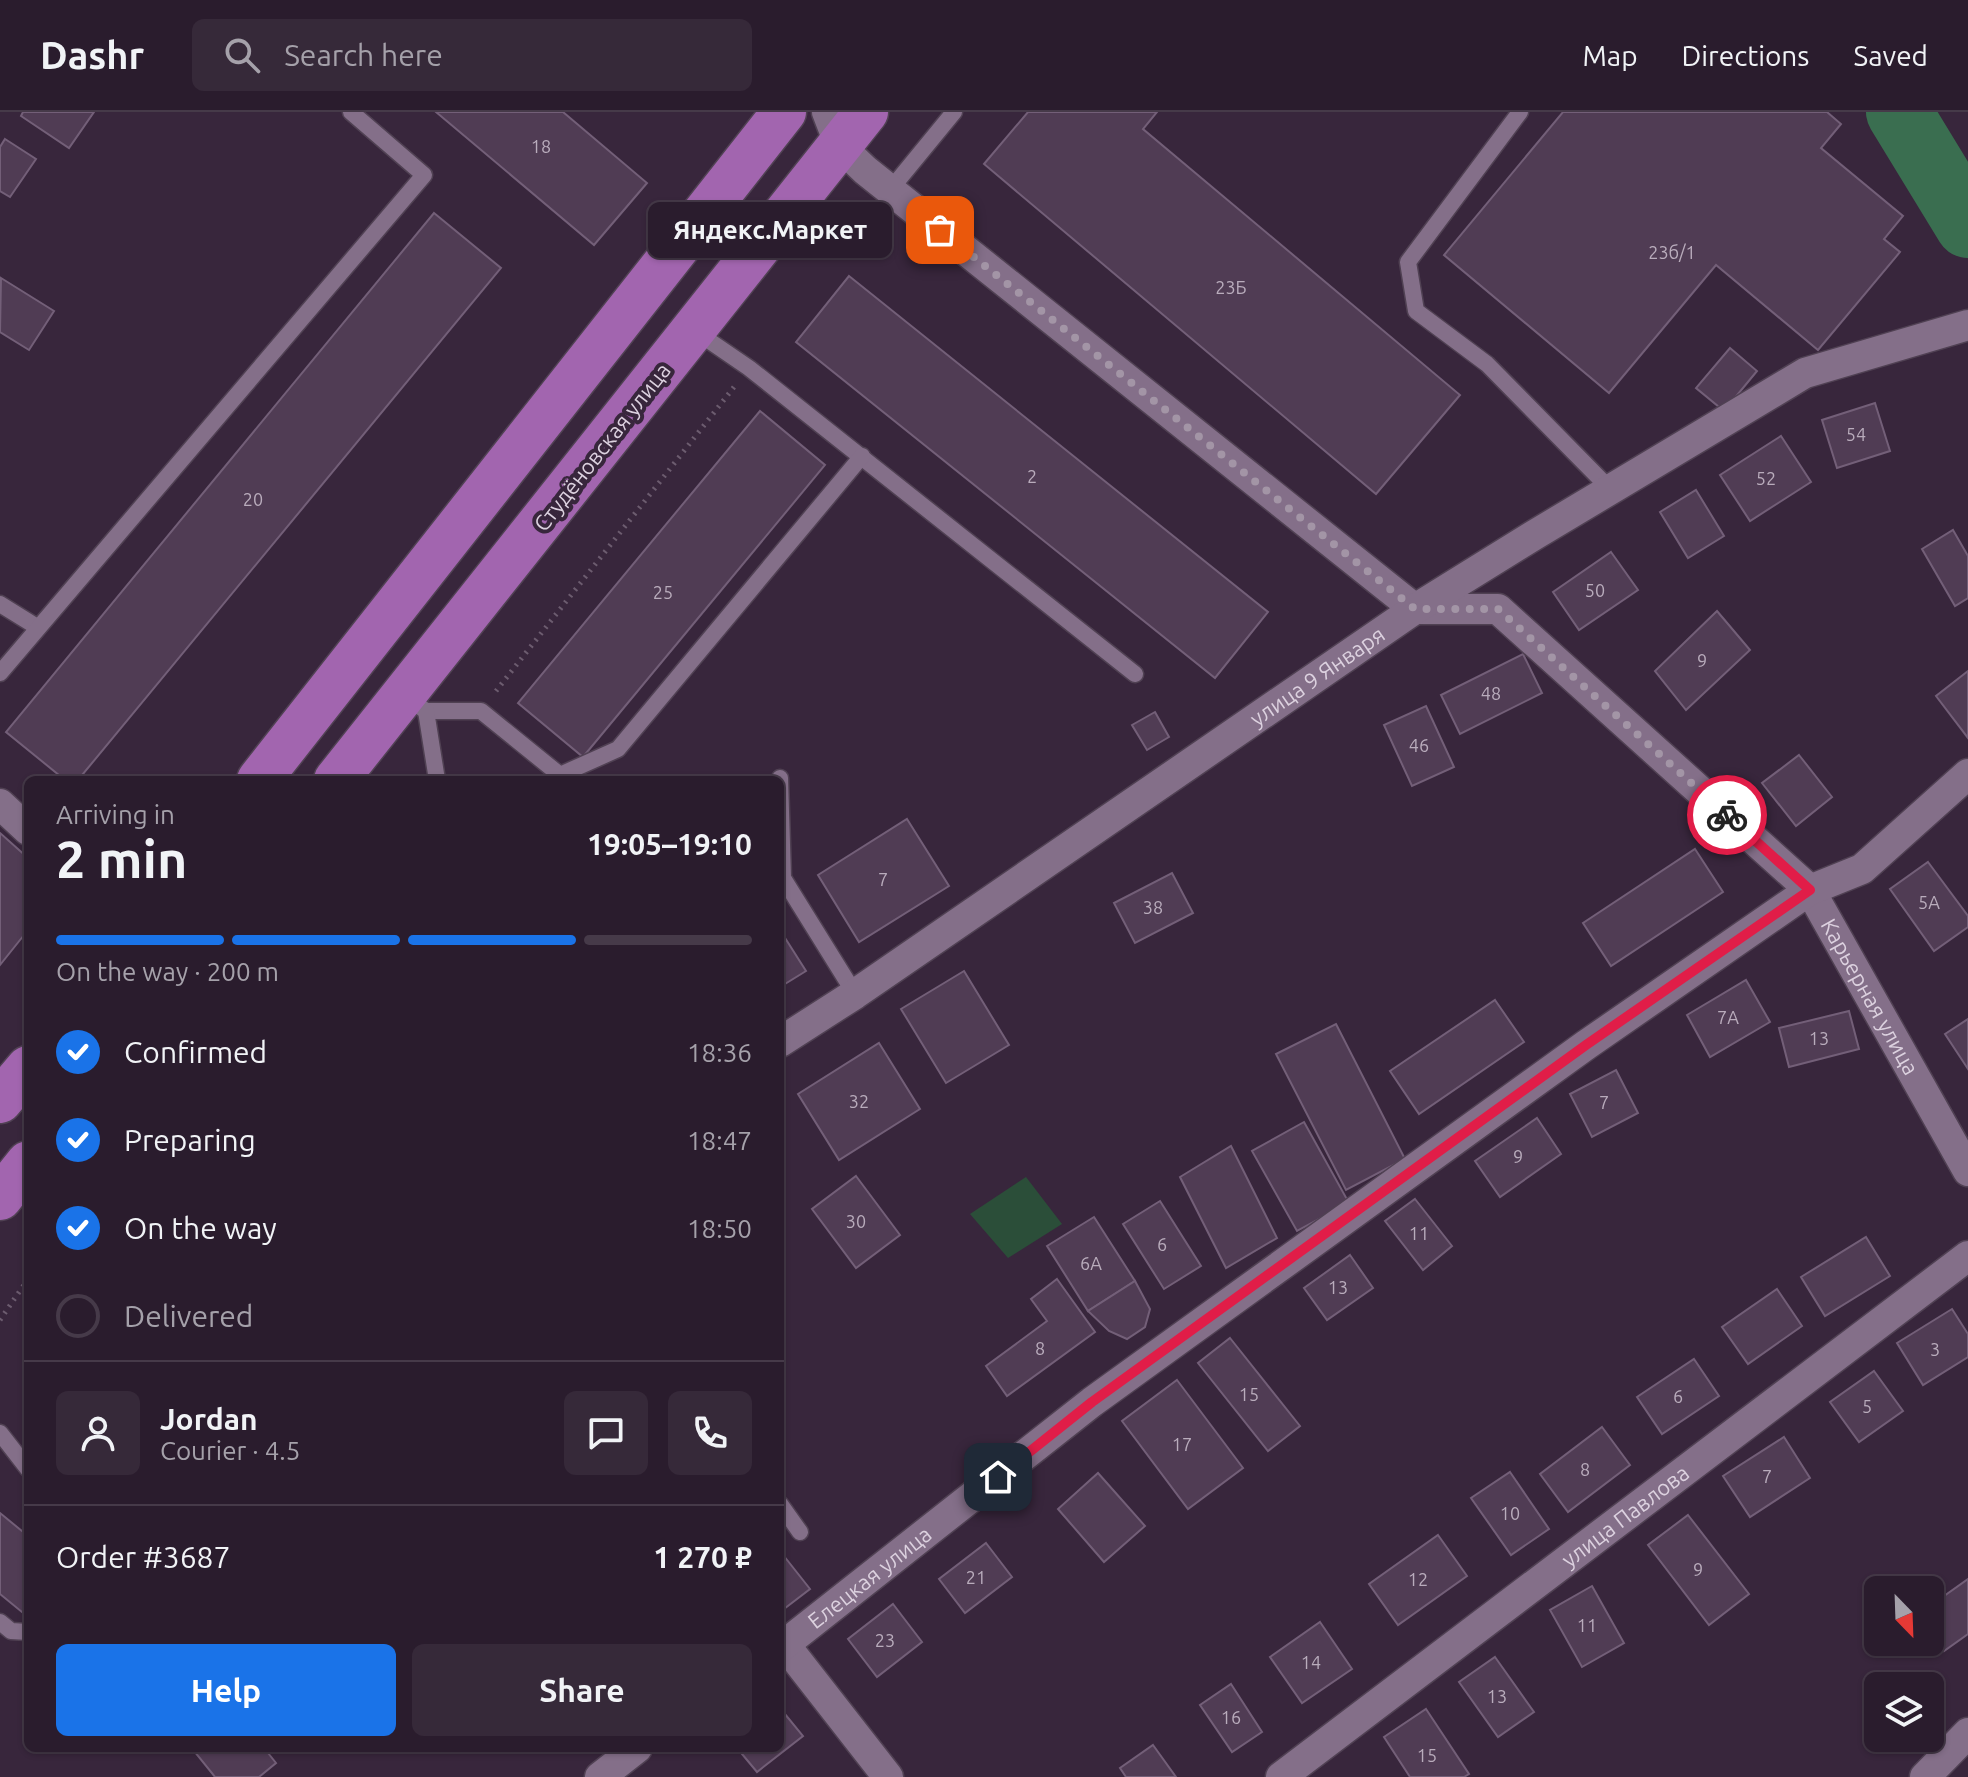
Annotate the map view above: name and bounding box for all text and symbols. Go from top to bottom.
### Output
search box [192,19,752,91]
icon: search [220,33,264,77]
text: Dashr [40,34,144,76]
text: Search here [284,38,443,72]
text: Map [1582,40,1638,71]
text: Directions [1682,40,1809,71]
text: Saved [1853,40,1928,71]
house number: 18 [531,136,551,156]
pin [906,196,974,264]
callout: Яндекс.Маркет [648,202,892,258]
icon: bag [918,208,962,252]
text: Яндекс.Маркет [673,215,867,244]
house number: 23б/1 [1648,242,1696,262]
house number: 23Б [1215,277,1247,297]
street label: Студёновская улица [528,358,675,536]
house number: 54 [1846,424,1866,444]
house number: 2 [1027,466,1037,486]
house number: 52 [1756,468,1776,488]
house number: 20 [243,489,263,509]
house number: 50 [1585,580,1605,600]
house number: 25 [653,582,673,602]
street label: улица 9 Января [1245,621,1389,731]
house number: 9 [1697,650,1707,670]
house number: 48 [1481,683,1501,703]
house number: 46 [1409,735,1429,755]
courier [1687,775,1767,855]
icon: bike [1705,793,1749,837]
text: Arriving in [56,800,175,829]
text: 19:05–19:10 [587,827,752,861]
text: 2 min [56,830,187,888]
house number: 7 [878,869,888,889]
house number: 5А [1918,892,1940,912]
house number: 38 [1143,897,1163,917]
street label: Карьерная улица [1817,914,1924,1079]
text: On the way · 200 m [56,957,279,986]
house number: 7А [1717,1007,1739,1027]
house number: 13 [1809,1028,1829,1048]
icon: check [56,1030,100,1074]
text: Confirmed [124,1035,267,1069]
text: 18:36 [687,1038,752,1067]
house number: 32 [849,1091,869,1111]
house number: 7 [1599,1092,1609,1112]
icon: check [56,1118,100,1162]
text: Preparing [124,1123,256,1157]
text: 18:47 [687,1126,752,1155]
house number: 9 [1513,1146,1523,1166]
icon: check [56,1206,100,1250]
text: On the way [124,1211,277,1245]
house number: 30 [846,1211,866,1231]
text: 18:50 [687,1214,752,1243]
house number: 11 [1409,1223,1429,1243]
house number: 6 [1157,1234,1167,1254]
house number: 6А [1080,1253,1102,1273]
house number: 13 [1328,1277,1348,1297]
text: Delivered [124,1299,253,1333]
house number: 8 [1035,1338,1045,1358]
house number: 3 [1930,1339,1940,1359]
house number: 15 [1239,1384,1259,1404]
house number: 6 [1673,1386,1683,1406]
button: person [56,1391,140,1475]
button: chat [564,1391,648,1475]
button: phone [668,1391,752,1475]
house number: 5 [1862,1396,1872,1416]
text: Jordan [160,1402,258,1436]
house number: 17 [1172,1434,1192,1454]
text: Courier · 4.5 [160,1436,300,1465]
pin [964,1443,1032,1511]
icon: home [976,1455,1020,1499]
street label: улица Павлова [1556,1459,1693,1572]
house number: 8 [1580,1459,1590,1479]
house number: 7 [1762,1466,1772,1486]
house number: 10 [1500,1503,1520,1523]
street label: Елецкая улица [803,1521,936,1633]
text: Order #3687 [56,1540,230,1574]
text: 1 270 ₽ [653,1540,752,1574]
house number: 9 [1693,1559,1703,1579]
house number: 21 [966,1567,986,1587]
house number: 12 [1408,1569,1428,1589]
north arrow [1864,1576,1944,1656]
map controls [1864,1576,1944,1752]
house number: 11 [1577,1615,1597,1635]
house number: 23 [875,1630,895,1650]
button: Help [56,1644,396,1736]
button: Share [412,1644,752,1736]
house number: 14 [1301,1652,1321,1672]
button: layers [1864,1672,1944,1752]
house number: 13 [1487,1686,1507,1706]
house number: 16 [1221,1707,1241,1727]
house number: 15 [1417,1745,1437,1765]

